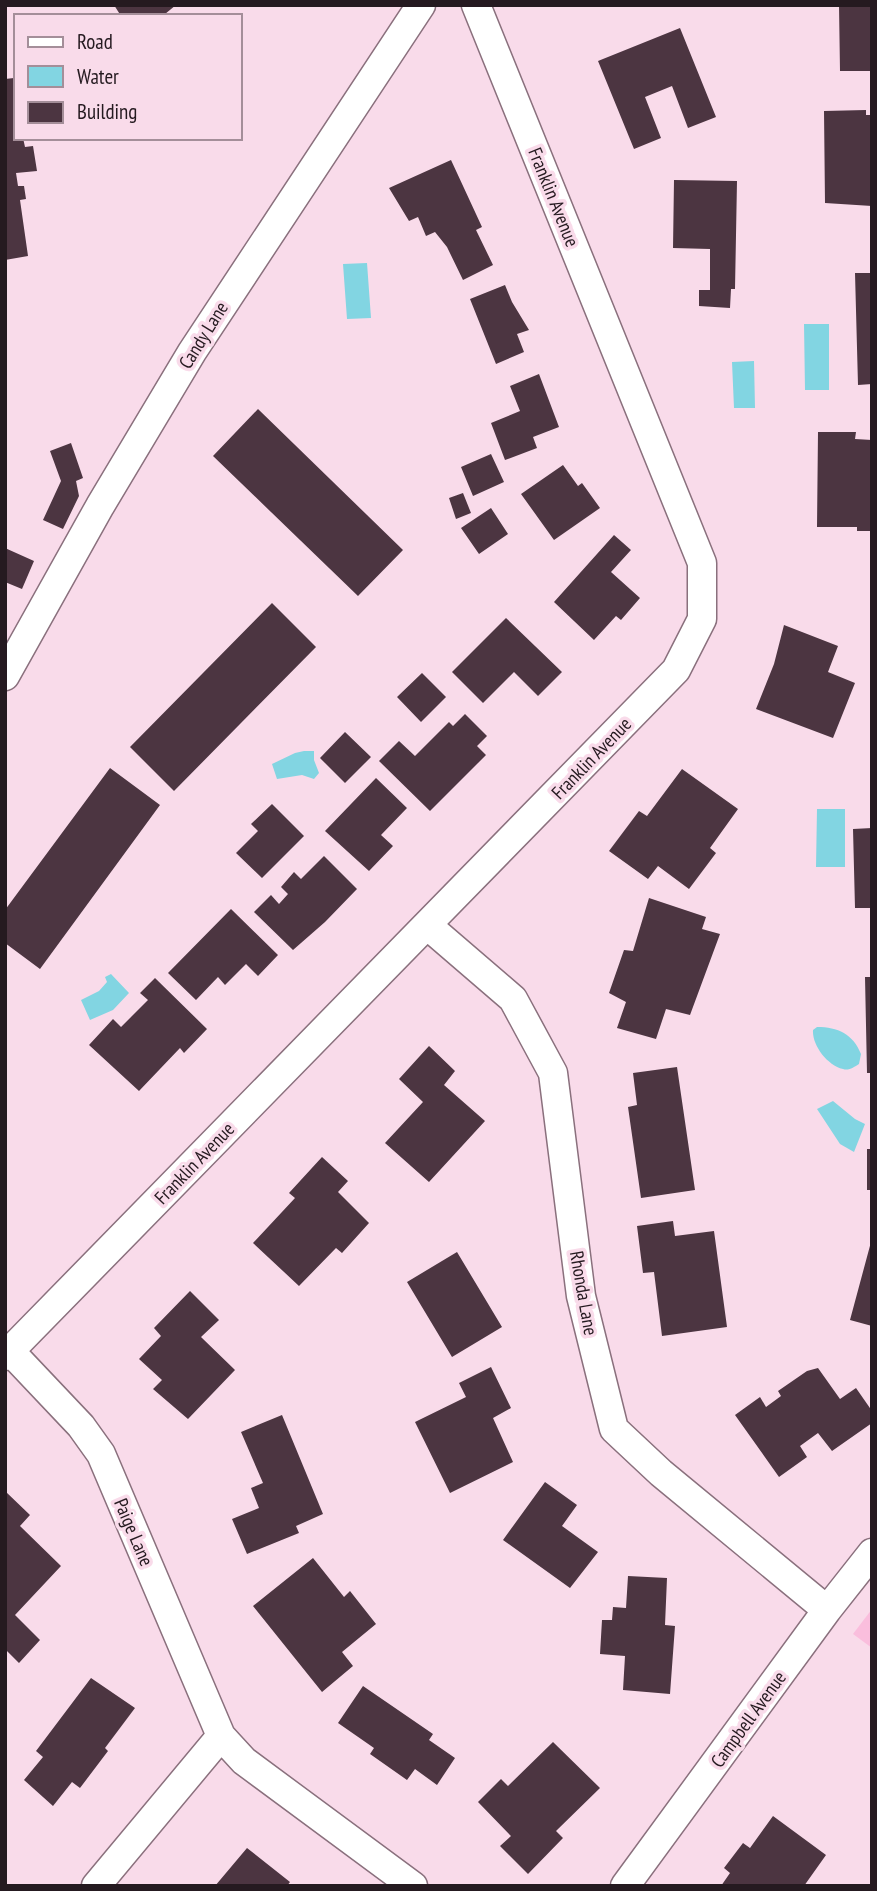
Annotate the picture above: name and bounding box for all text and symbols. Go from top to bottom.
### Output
legend [14,14,242,140]
text: Road [77,28,113,55]
text: Water [77,63,119,90]
text: Building [77,98,137,125]
street label: Franklin Avenue [523,144,585,250]
street label: Candy Lane [173,297,233,373]
street label: Franklin Avenue [546,712,636,804]
street label: Franklin Avenue [149,1117,239,1209]
street label: Rhonda Lane [565,1249,603,1337]
street label: Paige Lane [109,1495,159,1570]
street label: Campbell Avenue [705,1666,791,1772]

